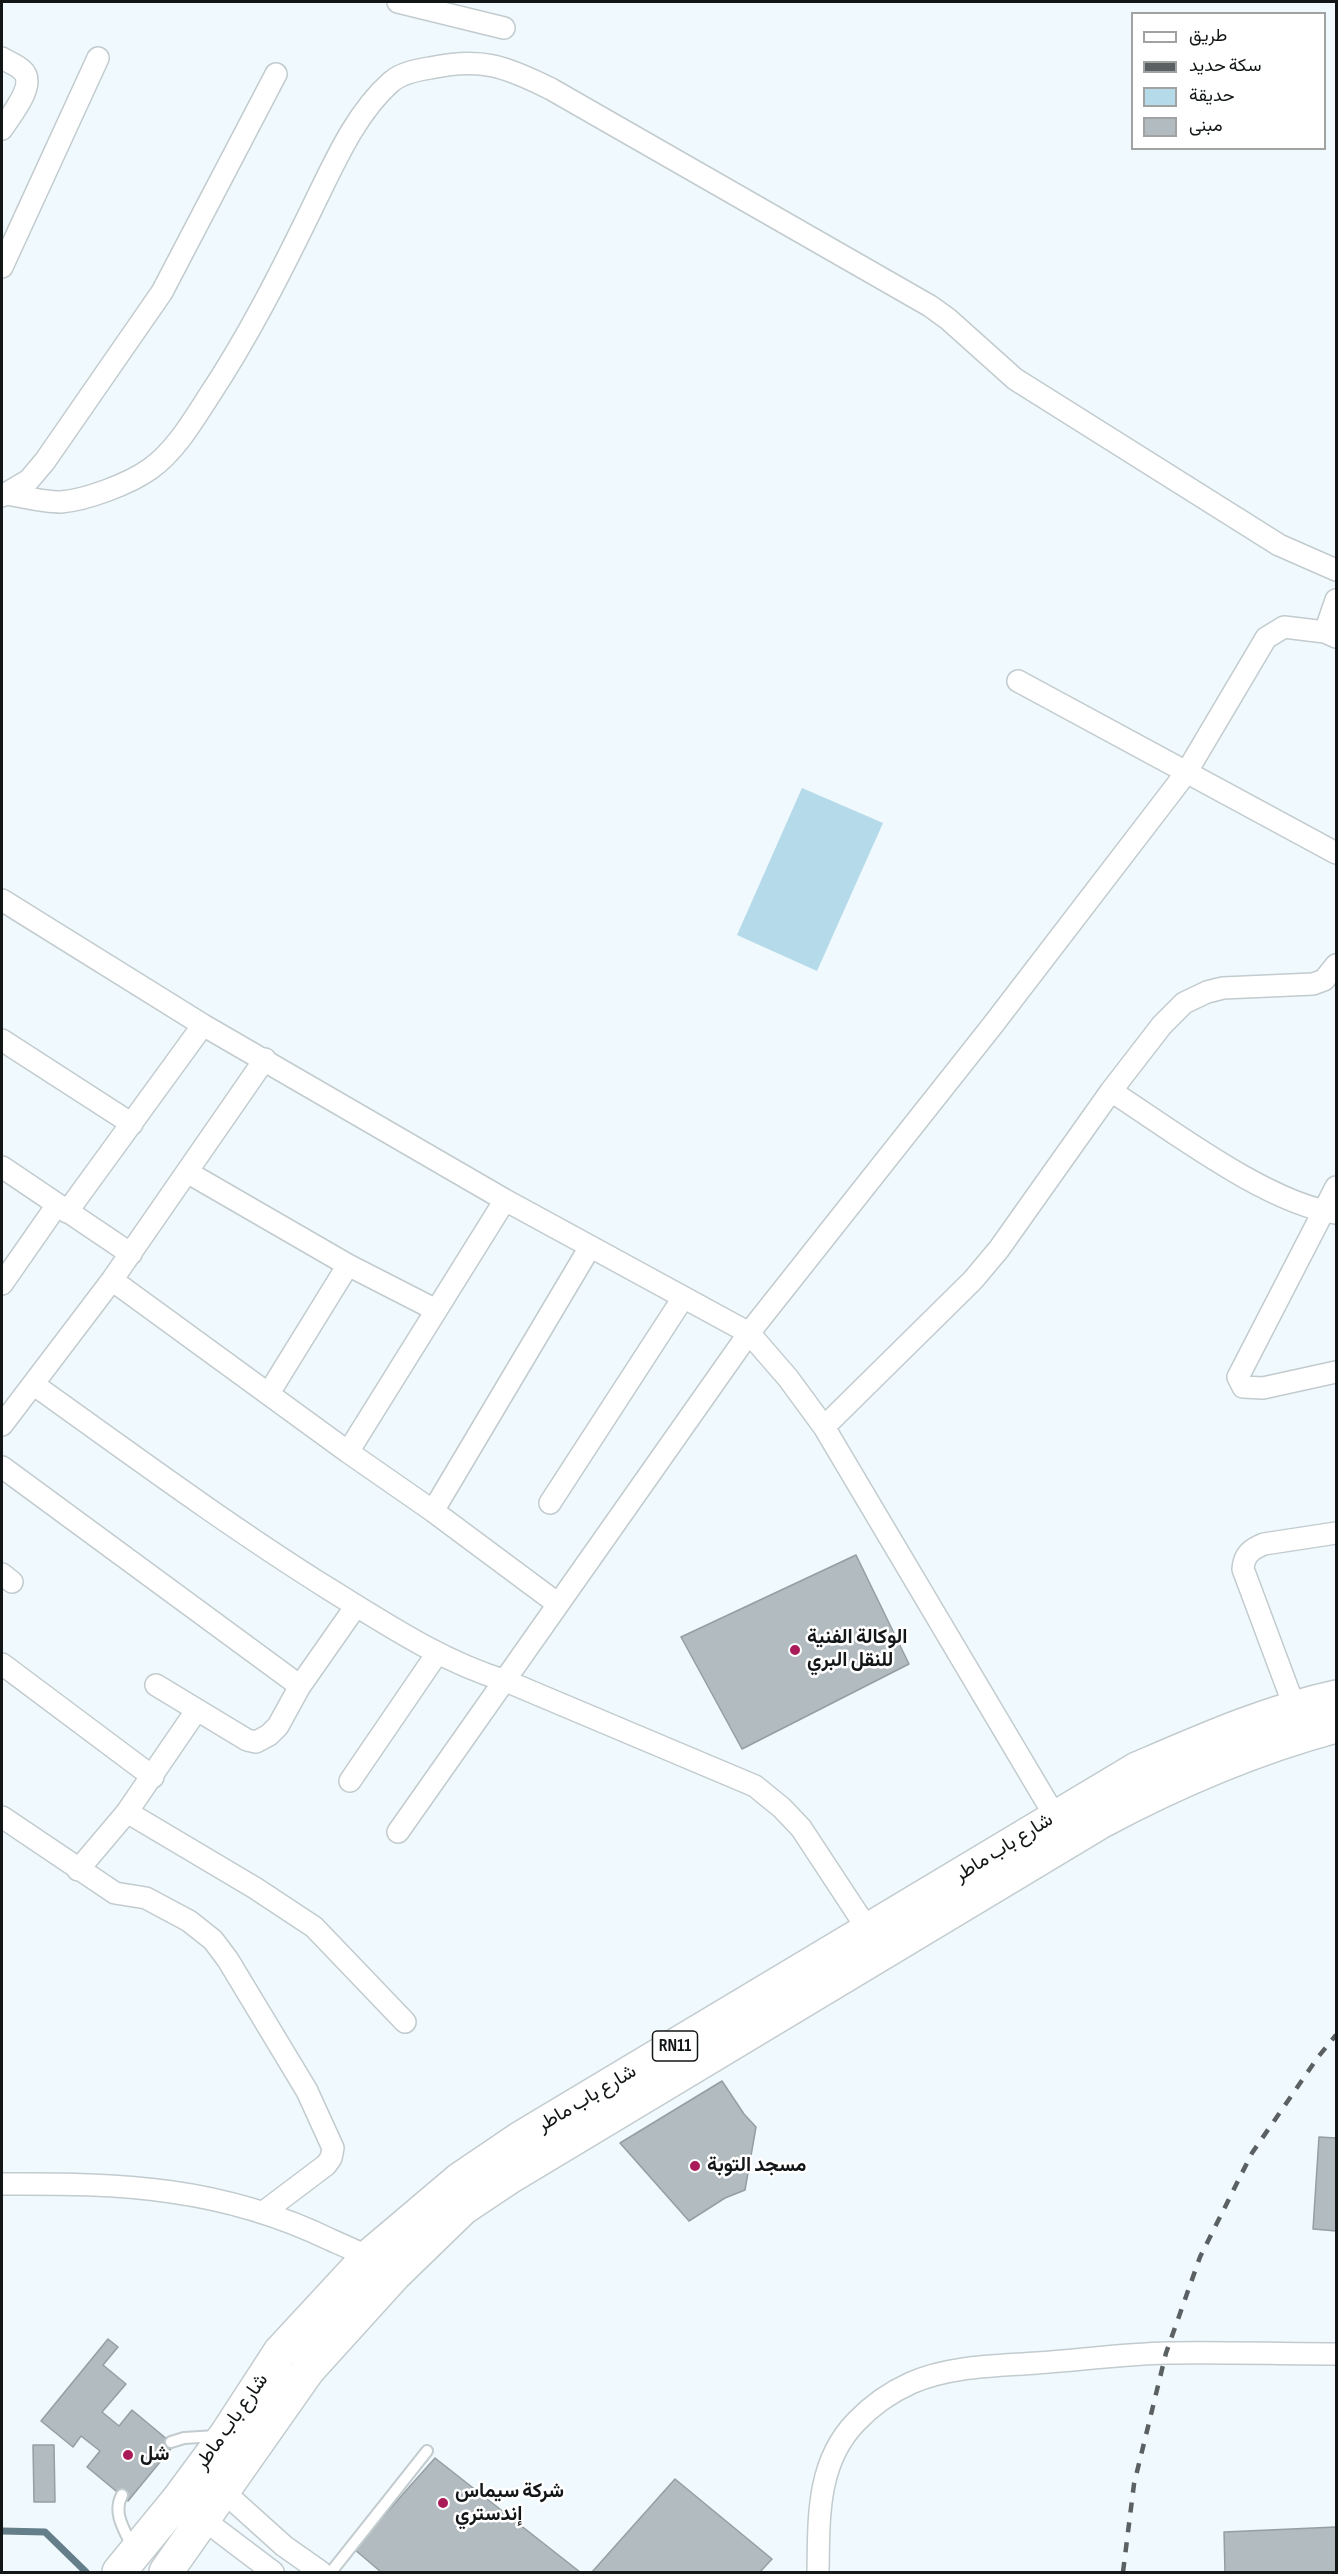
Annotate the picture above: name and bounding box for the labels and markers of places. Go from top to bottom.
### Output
place label: الوكالة الفنية للنقل البري [807,1626,907,1673]
marker: الوكالة الفنية للنقل البري [788,1643,802,1657]
place label: مسجد التوبة [707,2154,806,2178]
marker: مسجد التوبة [688,2159,702,2173]
place label: شل [140,2443,170,2467]
marker: شل [121,2448,135,2462]
place label: شركة سيماس إندستري [455,2480,564,2527]
marker: شركة سيماس إندستري [436,2496,450,2510]

